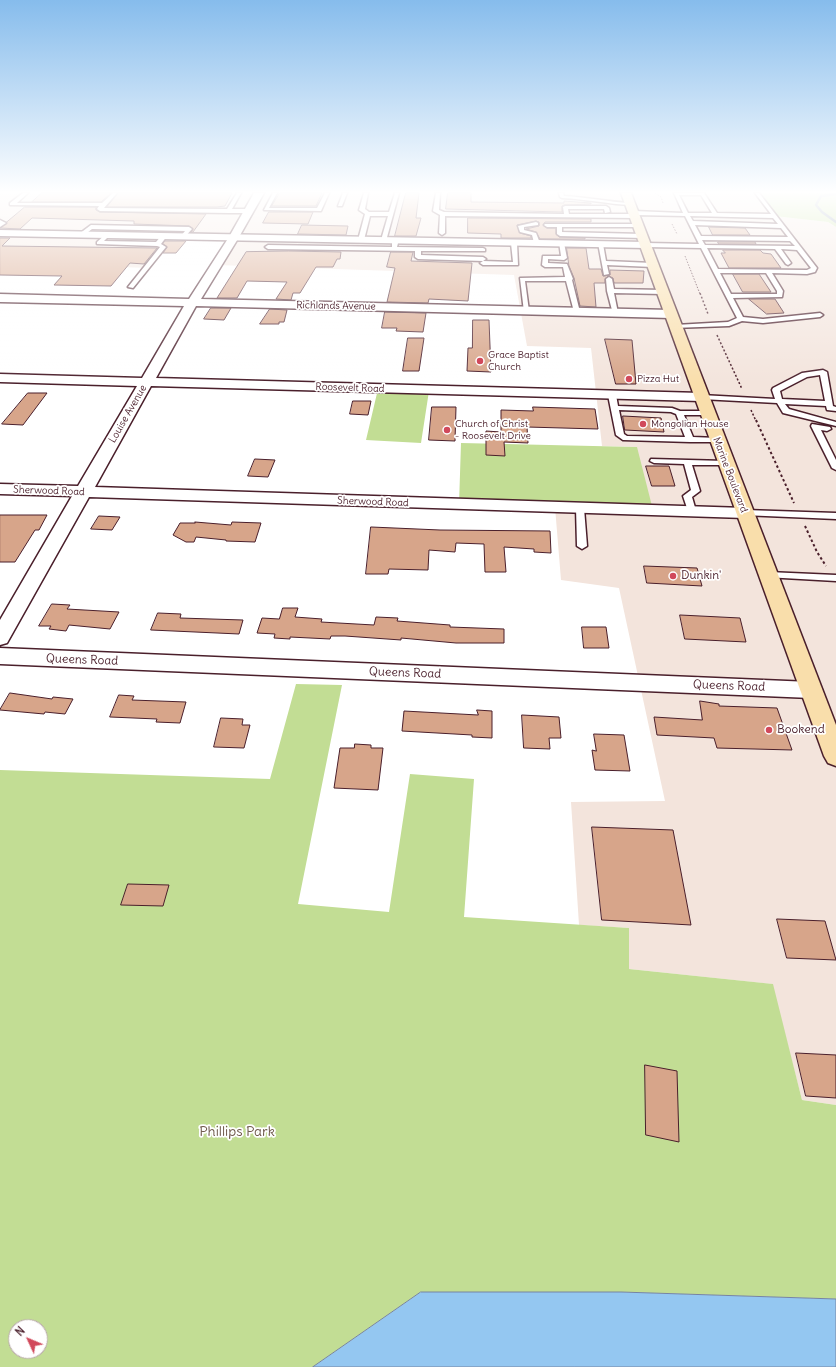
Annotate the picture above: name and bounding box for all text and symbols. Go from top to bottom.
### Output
street label: Richlands Avenue [296,299,376,313]
place label: Grace Baptist Church [488,349,549,372]
marker: Grace Baptist Church [475,356,485,366]
place label: Pizza Hut [637,373,679,385]
marker: Pizza Hut [624,374,634,384]
street label: Roosevelt Road [315,381,385,395]
street label: Louise Avenue [107,383,149,445]
place label: Church of Christ - Roosevelt Drive [455,418,531,442]
place label: Mongolian House [651,418,729,430]
marker: Mongolian House [638,419,648,429]
marker: Church of Christ - Roosevelt Drive [442,425,452,435]
street label: Marine Boulevard [710,436,750,514]
street label: Sherwood Road [13,484,85,498]
street label: Sherwood Road [337,495,409,509]
place label: Dunkin' [681,569,721,583]
marker: Dunkin' [668,571,678,581]
street label: Queens Road [46,652,118,668]
street label: Queens Road [369,665,441,681]
street label: Queens Road [693,678,765,694]
place label: Bookend [777,723,825,737]
marker: Bookend [764,725,774,735]
park label: Phillips Park [199,1124,275,1140]
north arrow [8,1319,48,1359]
text: N [12,1324,28,1339]

